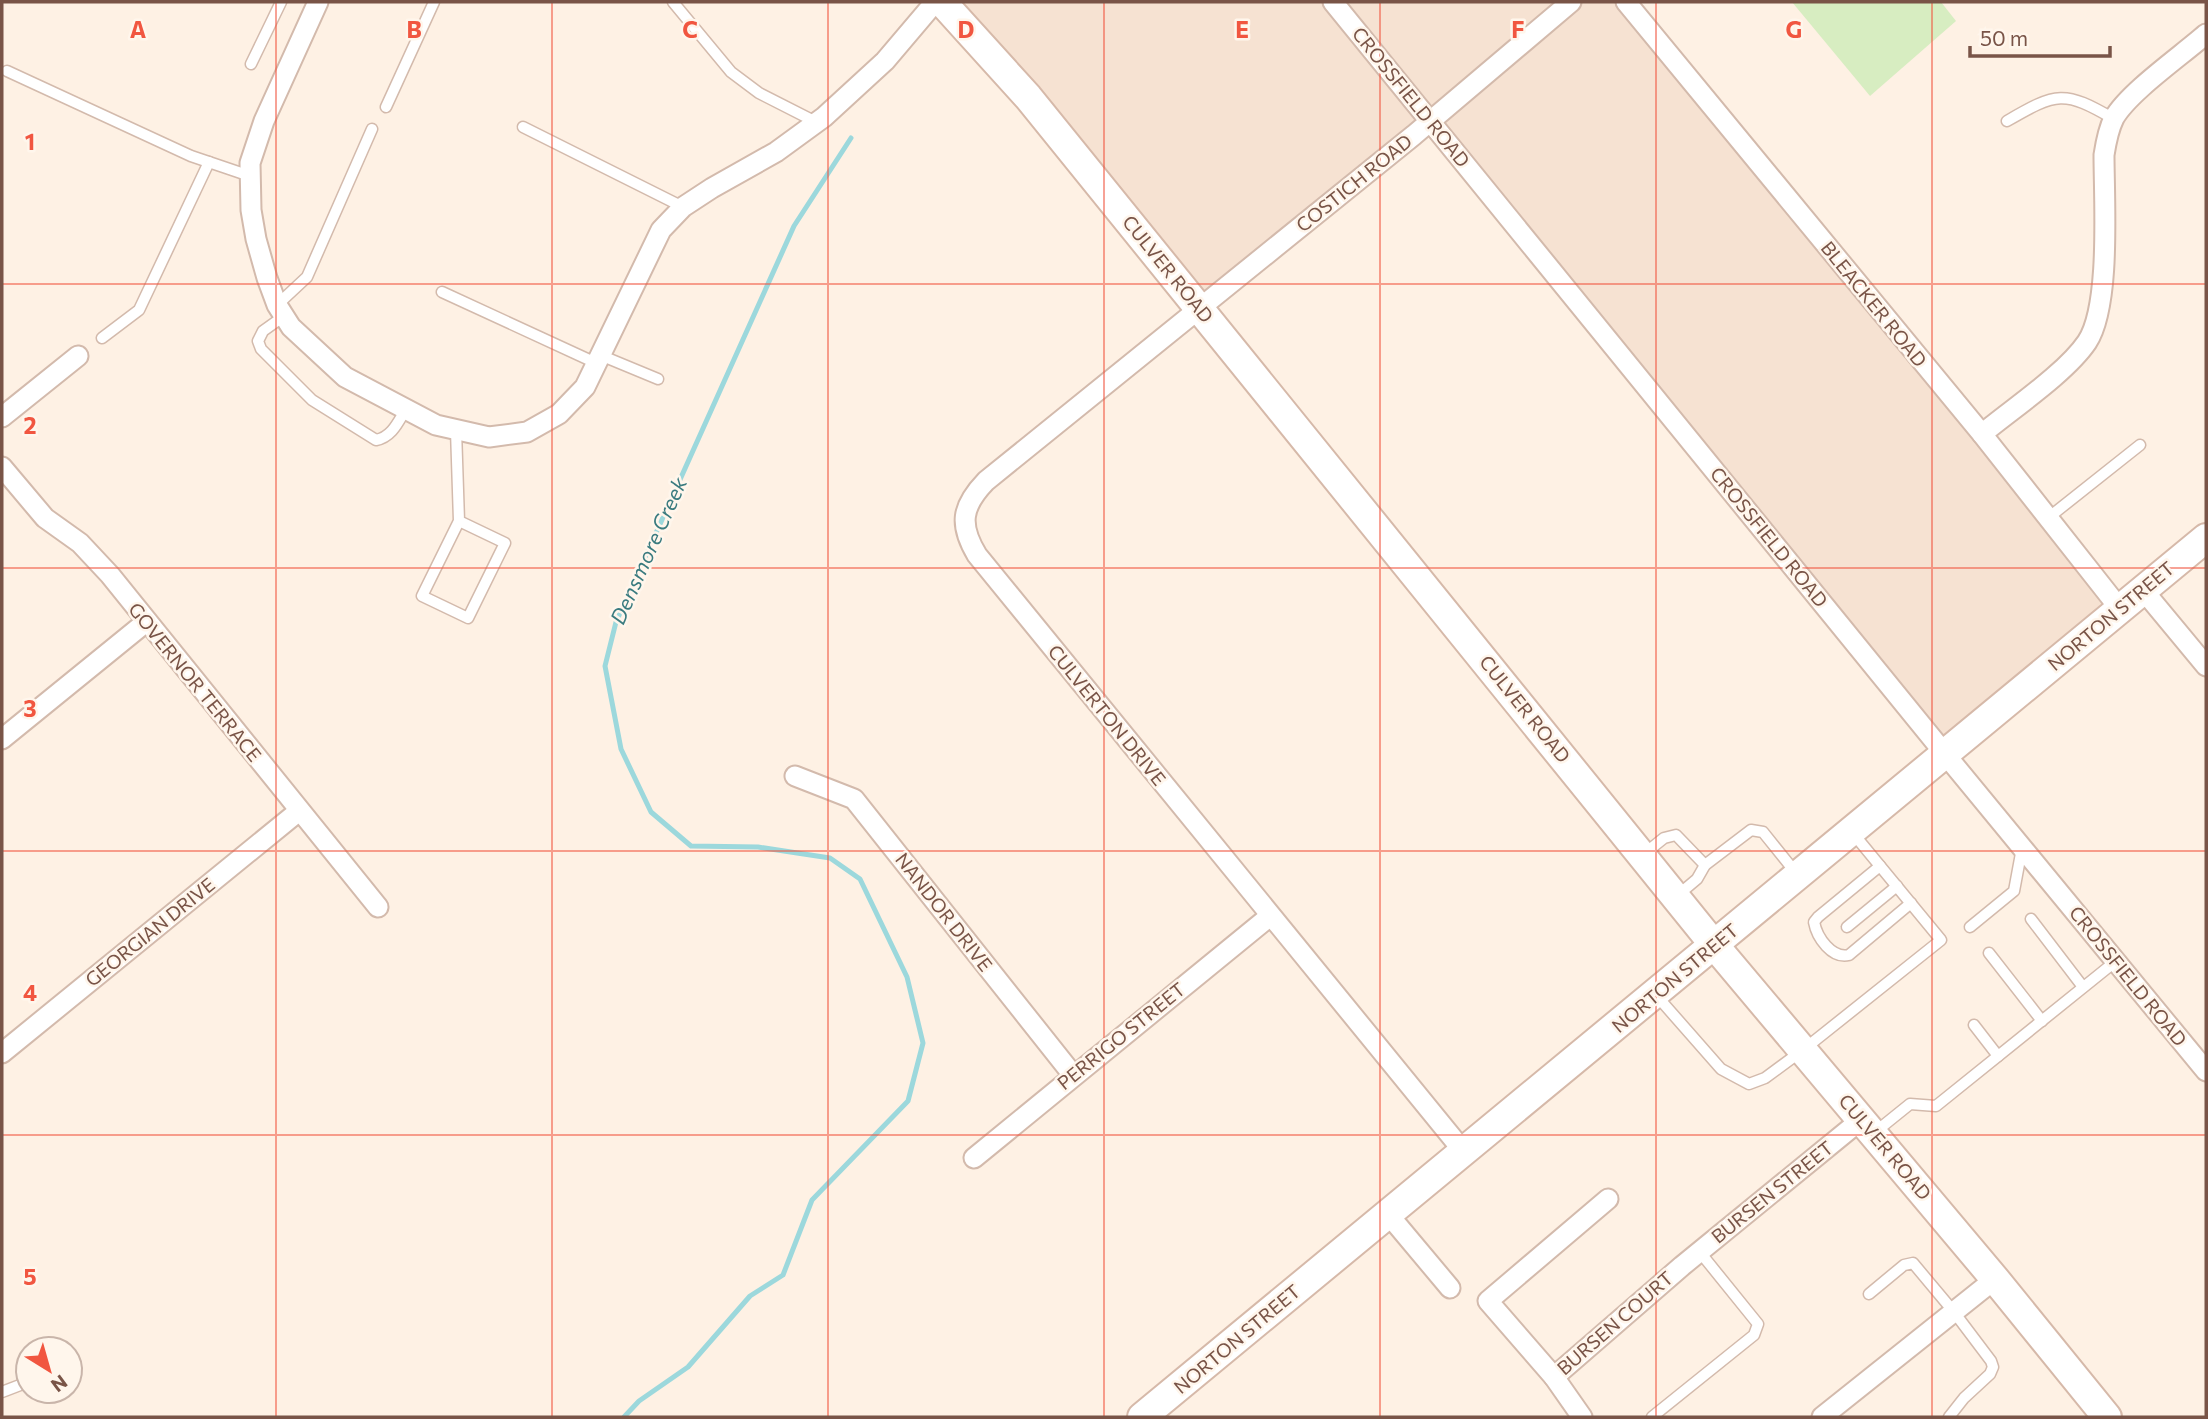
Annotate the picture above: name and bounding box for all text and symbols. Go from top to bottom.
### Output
scale bar [1970,14,2110,58]
text: A [130,15,147,43]
text: B [406,15,422,43]
text: C [682,15,698,43]
text: D [958,15,975,43]
text: E [1235,15,1249,43]
text: F [1511,15,1525,43]
text: G [1786,15,1802,43]
street label: CROSSFIELD ROAD [1348,22,1475,171]
text: 50 m [1980,25,2028,50]
text: 1 [25,127,35,155]
street label: COSTICH ROAD [1291,129,1416,236]
street label: CULVER ROAD [1118,210,1219,327]
street label: BLEACKER ROAD [1817,236,1932,371]
text: 2 [23,411,37,439]
street label: CROSSFIELD ROAD [1706,462,1833,611]
water label: Densmore Creek [604,473,691,628]
street label: NORTON STREET [2043,556,2179,675]
street label: GOVERNOR TERRACE [124,597,267,766]
street label: CULVERTON DRIVE [1044,640,1171,790]
street label: CULVER ROAD [1475,650,1576,767]
text: 3 [23,694,37,722]
street label: NANDOR DRIVE [891,848,998,976]
street label: GEORGIAN DRIVE [80,872,219,991]
street label: CROSSFIELD ROAD [2065,901,2192,1050]
street label: NORTON STREET [1607,918,1743,1037]
street label: PERRIGO STREET [1052,977,1189,1094]
text: 4 [23,978,37,1006]
street label: CULVER ROAD [1834,1089,1936,1204]
street label: BURSEN STREET [1706,1136,1837,1248]
text: 5 [23,1262,37,1290]
street label: BURSEN COURT [1552,1266,1677,1379]
street label: NORTON STREET [1169,1279,1305,1398]
north arrow [14,1335,84,1405]
text: N [47,1370,72,1397]

